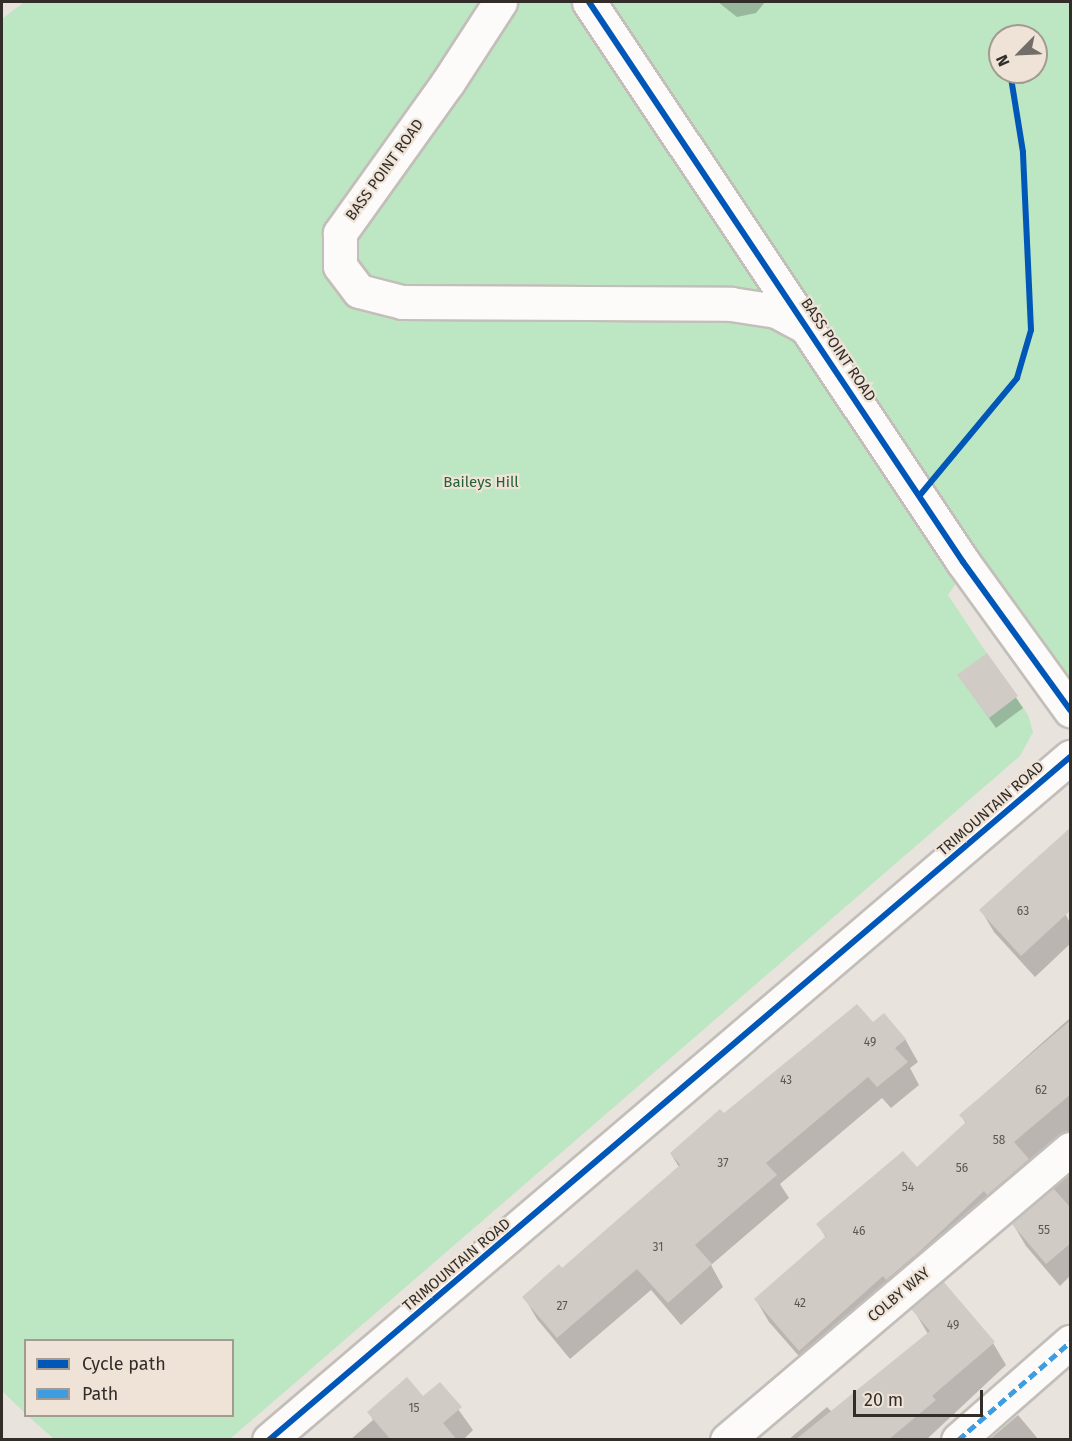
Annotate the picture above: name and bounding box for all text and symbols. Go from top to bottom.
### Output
north arrow [988,24,1048,84]
text: N [992,52,1014,69]
street label: BASS POINT ROAD [342,116,428,224]
street label: BASS POINT ROAD [797,295,879,405]
park label: Baileys Hill [443,474,519,492]
street label: TRIMOUNTAIN ROAD [934,758,1048,860]
house number: 63 [1017,905,1029,919]
house number: 49 [864,1036,876,1050]
house number: 43 [780,1074,792,1088]
house number: 62 [1035,1084,1047,1098]
house number: 58 [993,1134,1005,1148]
house number: 37 [717,1157,729,1171]
house number: 56 [956,1162,968,1176]
house number: 54 [902,1181,914,1195]
street label: TRIMOUNTAIN ROAD [400,1215,514,1315]
house number: 55 [1038,1224,1050,1238]
house number: 46 [853,1225,865,1239]
house number: 31 [653,1241,663,1255]
street label: COLBY WAY [864,1264,934,1326]
house number: 42 [794,1297,806,1311]
house number: 27 [556,1300,568,1314]
house number: 49 [947,1319,959,1333]
legend [24,1339,234,1417]
text: Cycle path [82,1353,166,1375]
scale bar [856,1378,986,1416]
text: Path [82,1383,118,1405]
text: 20 m [864,1389,903,1411]
house number: 15 [408,1402,420,1416]

